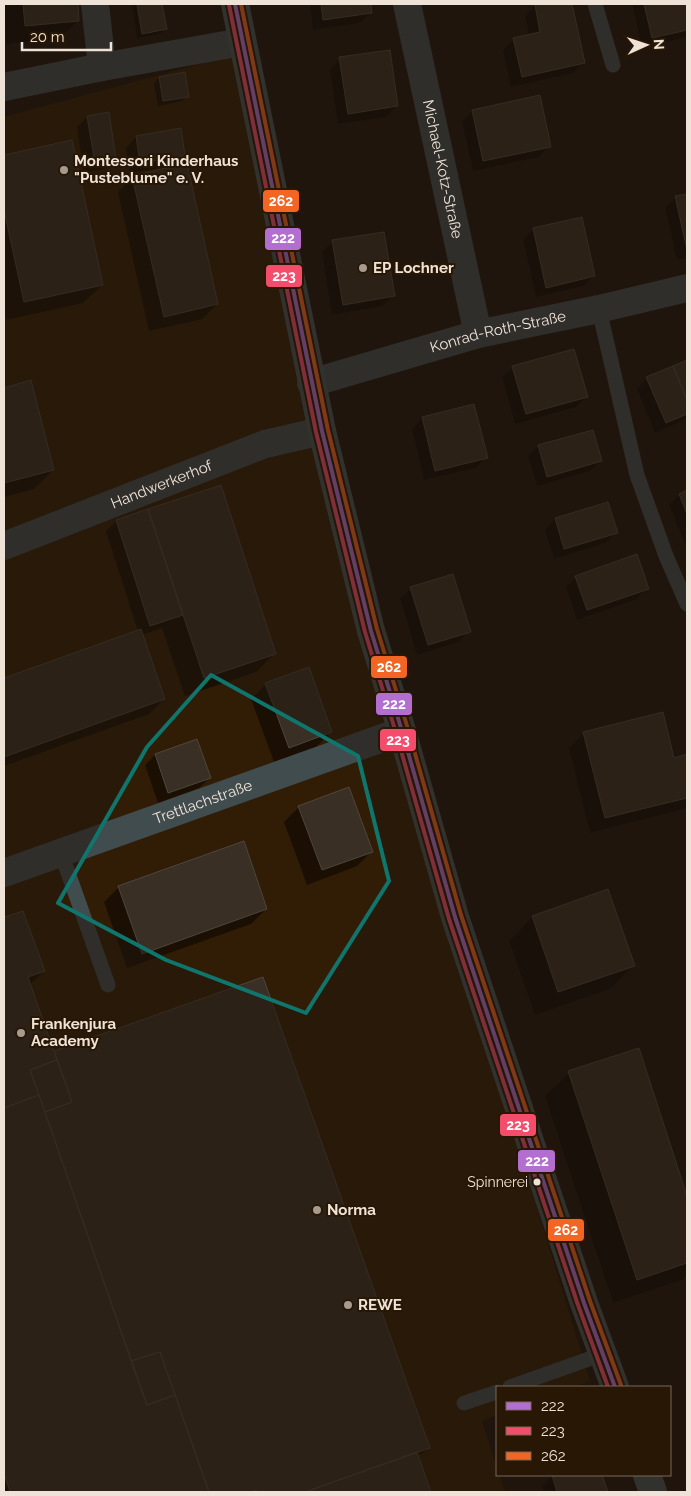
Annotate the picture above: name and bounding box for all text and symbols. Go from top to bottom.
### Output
scale bar [22,20,111,52]
north arrow [621,20,671,70]
text: 20 m [30,28,65,46]
text: N [651,39,667,50]
street label: Michael-Kotz-Straße [419,98,466,241]
place label: Montessori Kinderhaus "Pusteblume" e. V. [74,152,238,187]
marker: Montessori Kinderhaus "Pusteblume" e. V. [58,164,70,176]
line badge: 262 [262,189,300,213]
text: 262 [269,193,293,209]
line badge: 222 [264,227,302,251]
text: 222 [271,230,295,246]
place label: EP Lochner [373,259,454,277]
marker: EP Lochner [357,262,369,274]
line badge: 223 [265,264,303,288]
text: 223 [272,268,296,284]
street label: Konrad-Roth-Straße [428,307,568,357]
street label: Handwerkerhof [108,456,216,512]
line badge: 262 [370,655,408,679]
text: 262 [377,659,401,675]
line badge: 222 [375,692,413,716]
text: 222 [382,696,406,712]
line badge: 223 [379,728,417,752]
text: 223 [386,732,410,748]
street label: Trettlachstraße [151,776,255,828]
place label: Frankenjura Academy [31,1015,117,1050]
marker: Frankenjura Academy [15,1027,27,1039]
line badge: 223 [499,1113,537,1137]
text: 223 [506,1117,530,1133]
line badge: 222 [517,1149,556,1173]
text: 222 [525,1153,549,1169]
place label: Spinnerei [467,1174,528,1190]
marker: Spinnerei [532,1177,542,1187]
place label: Norma [327,1201,376,1219]
marker: Norma [311,1204,323,1216]
line badge: 262 [547,1218,585,1242]
text: 262 [554,1222,578,1238]
place label: REWE [358,1296,402,1314]
marker: REWE [342,1299,354,1311]
legend [496,1386,671,1476]
text: 222 [541,1397,565,1415]
text: 223 [541,1422,565,1440]
text: 262 [541,1447,566,1465]

